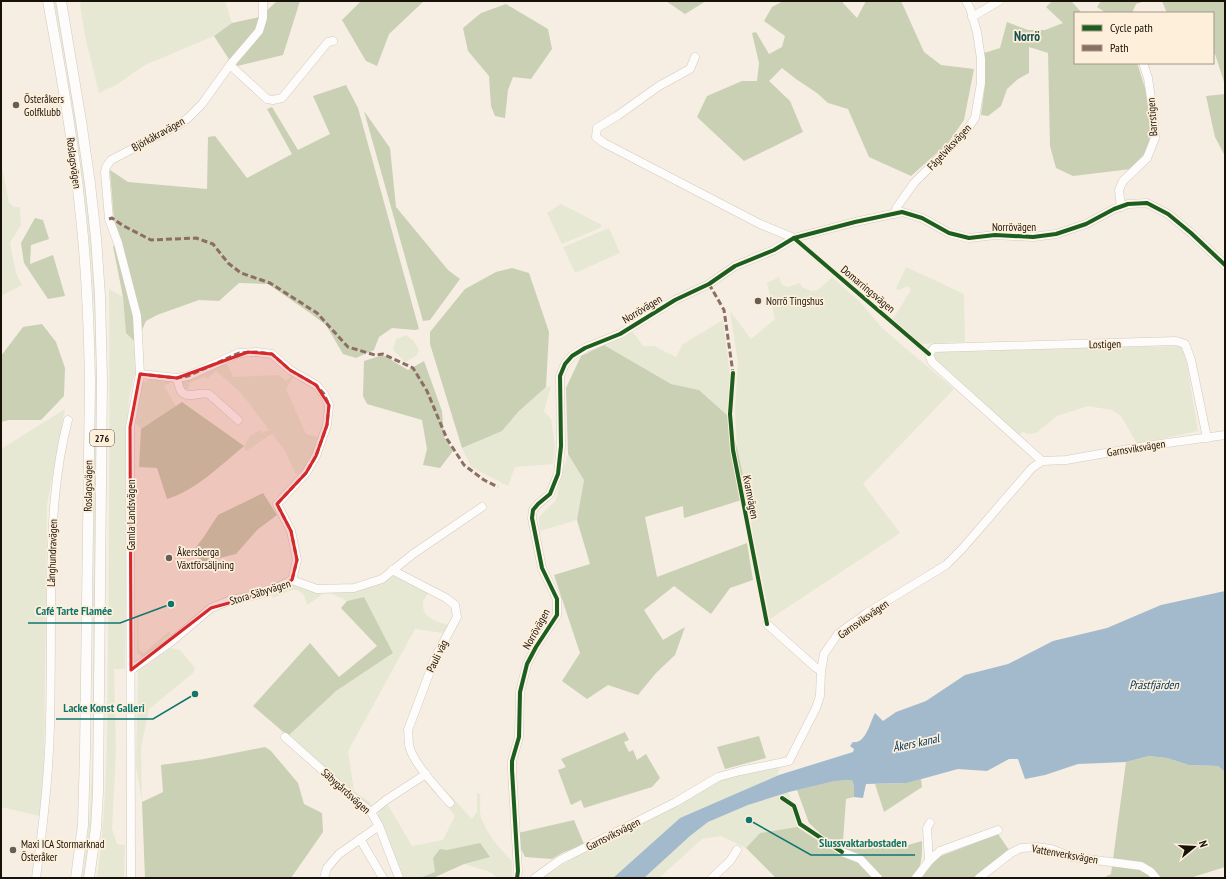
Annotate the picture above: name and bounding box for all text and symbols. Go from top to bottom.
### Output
legend [1074,12,1214,64]
text: Cycle path [1110,20,1153,35]
district label: Norrö [1014,28,1040,45]
text: Path [1110,40,1128,55]
place label: Österåkers Golfklubb [24,92,64,119]
street label: Barrstigen [1144,97,1160,137]
marker: Österåkers Golfklubb [11,100,21,110]
street label: Björkåkravägen [129,114,187,154]
street label: Fågelviksvägen [924,121,974,173]
street label: Roslagsvägen [63,137,85,190]
street label: Norrövägen [992,220,1036,234]
street label: Domarringsvägen [838,262,898,316]
street label: Norrövägen [619,292,665,326]
place label: Norrö Tingshus [766,294,824,308]
marker: Norrö Tingshus [753,296,763,306]
street label: Lostigen [1089,337,1121,351]
road number: 276 [90,430,114,446]
street label: Garnsviksvägen [1106,436,1166,460]
street label: Roslagsvägen [81,460,95,512]
street label: Kvarnvägen [740,474,762,520]
street label: Gamla Landsvägen [124,479,138,551]
street label: Långhundravägen [44,519,60,587]
place label: Åkersberga Växtförsäljning [176,545,234,572]
marker: Åkersberga Växtförsäljning [164,553,174,563]
street label: Stora Säbyvägen [228,576,292,608]
street label: Garnsviksvägen [835,596,891,642]
callout: Café Tarte Flamée [28,599,120,623]
text: Café Tarte Flamée [36,603,112,618]
street label: Norrövägen [519,606,553,652]
street label: Pauli väg [423,637,451,675]
water label: Prästfjärden [1129,677,1180,692]
callout: Lacke Konst Galleri [56,695,153,719]
text: Lacke Konst Galleri [63,700,145,715]
water label: Åkers kanal [891,730,942,755]
street label: Säbygårdsvägen [319,765,374,817]
street label: Garnsviksvägen [584,814,643,854]
north arrow [1174,827,1214,867]
callout: Slussvaktarbostaden [811,831,915,855]
text: Slussvaktarbostaden [819,835,907,850]
place label: Maxi ICA Stormarknad Österåker [21,837,105,864]
text: N [1196,839,1211,849]
street label: Vattenverksvägen [1030,841,1099,867]
marker: Maxi ICA Stormarknad Österåker [8,845,18,855]

